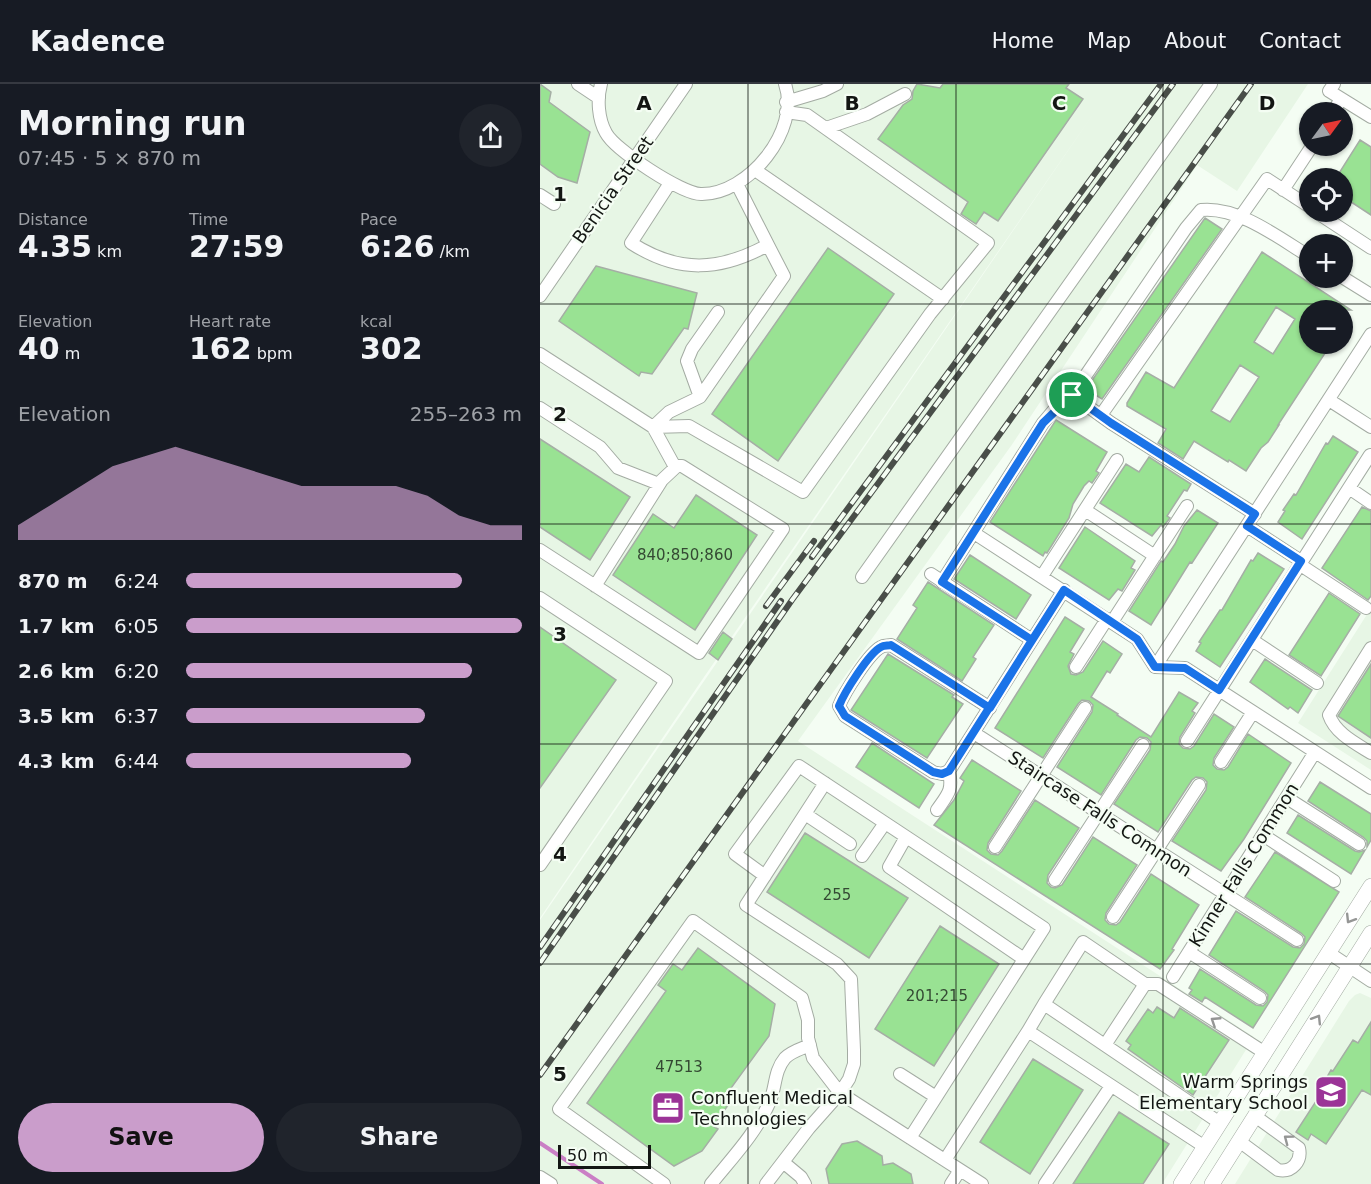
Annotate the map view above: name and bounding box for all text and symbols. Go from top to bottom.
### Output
text: Kadence [30,25,165,58]
text: Home [992,29,1054,53]
text: Map [1087,29,1131,53]
text: About [1164,29,1226,53]
text: Contact [1259,29,1341,53]
text: A [636,91,652,115]
text: B [844,91,860,115]
text: C [1052,91,1066,115]
text: D [1259,91,1275,115]
north arrow [1299,102,1353,156]
map controls [1299,102,1353,354]
text: Morning run [18,104,246,143]
button: share [459,104,522,167]
street label: Benicia Street [568,132,657,247]
text: 07:45 · 5 × 870 m [18,146,201,170]
button: locate [1299,168,1353,222]
text: 1 [553,182,567,206]
text: Distance [18,210,88,229]
text: Time [189,210,228,229]
text: Pace [360,210,397,229]
text: 4.35 [18,229,92,264]
text: 27:59 [189,229,285,264]
text: 6:26 [360,229,435,264]
button: + [1299,234,1353,288]
text: km [92,242,122,261]
text: /km [435,242,470,261]
button: − [1299,300,1353,354]
text: Elevation [18,312,92,331]
text: Heart rate [189,312,271,331]
text: kcal [360,312,392,331]
text: 40 [18,331,60,366]
text: 162 [189,331,252,366]
text: 302 [360,331,423,366]
text: m [60,344,80,363]
text: bpm [252,344,293,363]
pin [1046,369,1097,420]
icon: arrive [1055,378,1088,411]
text: Elevation [18,402,111,426]
text: 255–263 m [410,402,522,426]
text: 2 [553,402,567,426]
house number: 840;850;860 [637,546,733,564]
text: 870 m [18,569,88,593]
text: 6:24 [114,569,159,593]
text: 1.7 km [18,614,95,638]
text: 6:05 [114,614,159,638]
text: 3 [553,622,567,646]
text: 2.6 km [18,659,95,683]
text: 6:20 [114,659,159,683]
text: 3.5 km [18,704,95,728]
text: 6:37 [114,704,159,728]
street label: Staircase Falls Common [1005,746,1196,881]
text: 4.3 km [18,749,95,773]
text: 6:44 [114,749,159,773]
street label: Kinner Falls Common [1184,779,1303,951]
text: 4 [553,842,567,866]
house number: 255 [823,886,851,904]
one-way arrow [1345,913,1357,923]
house number: 201;215 [906,987,968,1005]
one-way arrow [1309,1015,1321,1025]
one-way arrow [1211,1018,1222,1029]
house number: 47513 [655,1058,703,1076]
text: 5 [553,1062,567,1086]
place label: Warm Springs Elementary School [1139,1071,1308,1113]
school or university icon: Warm Springs Elementary School [1313,1074,1349,1110]
place label: Confluent Medical Technologies [690,1087,853,1129]
office icon: Confluent Medical Technologies [650,1090,686,1126]
button: Save [18,1103,264,1172]
button: Share [276,1103,522,1172]
one-way arrow [1283,1135,1294,1146]
scale bar [558,1142,651,1170]
text: 50 m [567,1146,608,1165]

